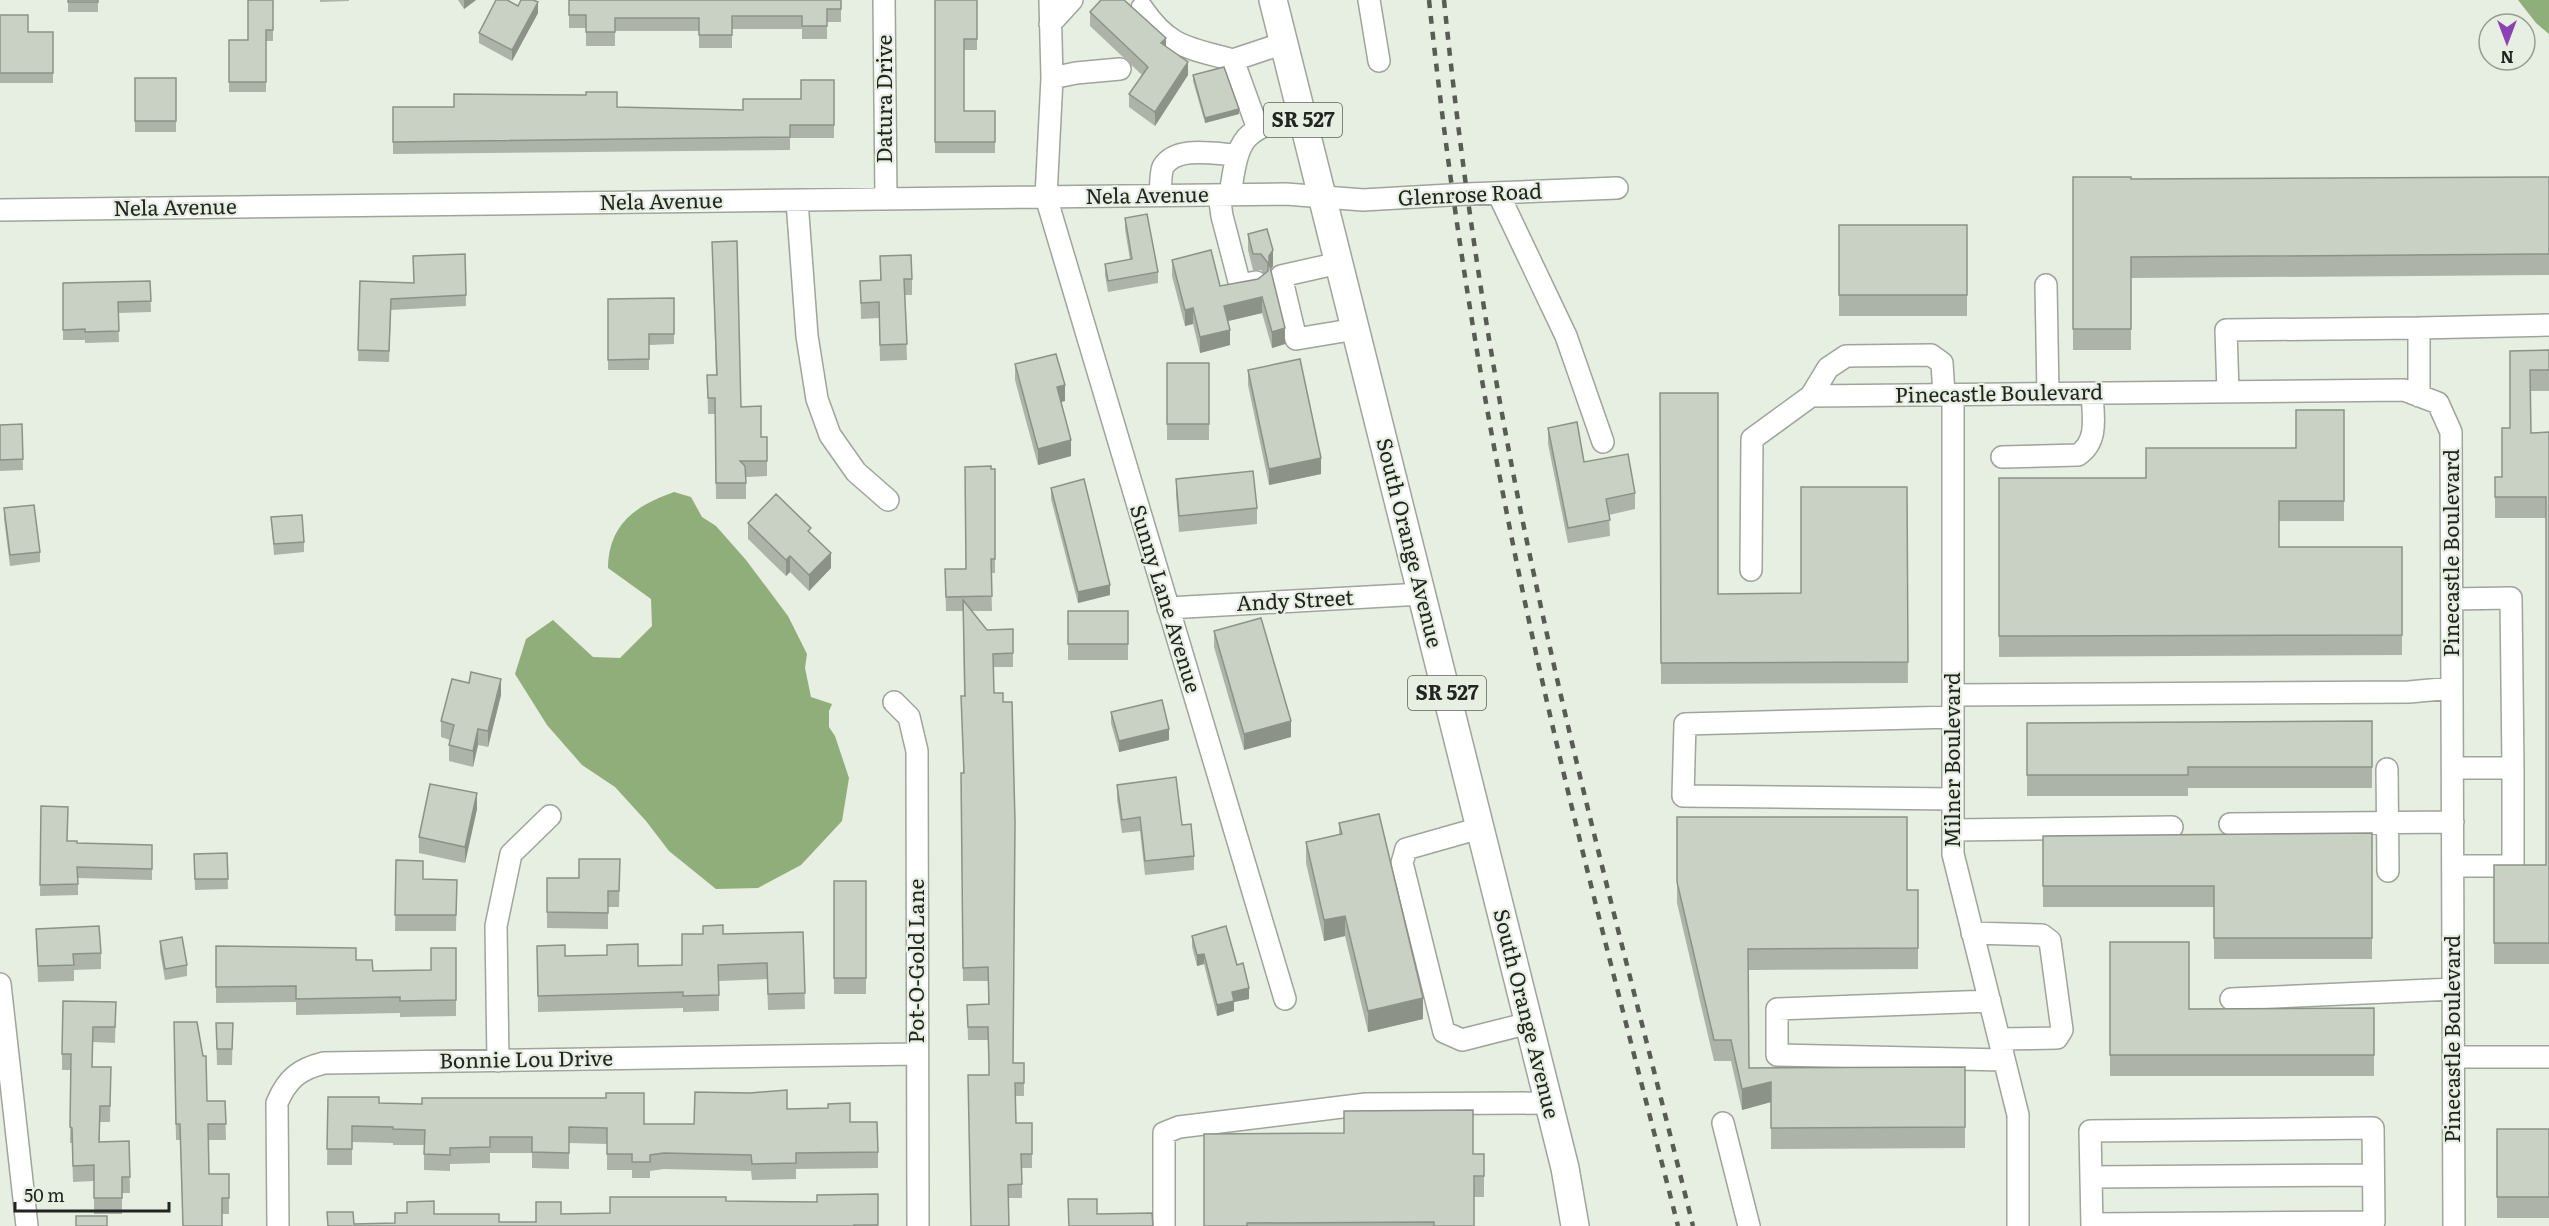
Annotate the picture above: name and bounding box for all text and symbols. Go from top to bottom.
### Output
north arrow [2477,12,2537,72]
street label: Datura Drive [867,34,898,163]
text: N [2500,46,2514,70]
road number: SR 527 [1264,103,1342,137]
street label: Glenrose Road [1397,173,1543,212]
street label: Nela Avenue [1085,177,1209,210]
street label: Nela Avenue [599,183,723,216]
street label: Nela Avenue [113,189,237,222]
street label: Pinecastle Boulevard [1895,374,2103,409]
street label: South Orange Avenue [1370,434,1453,651]
street label: Pinecastle Boulevard [2434,449,2465,657]
street label: Sunny Lane Avenue [1124,500,1211,696]
street label: Andy Street [1235,580,1355,617]
street label: Milner Boulevard [1935,672,1966,848]
road number: SR 527 [1408,676,1486,710]
street label: Pot-O-Gold Lane [899,879,930,1043]
street label: South Orange Avenue [1487,905,1570,1122]
street label: Pinecastle Boulevard [2435,935,2466,1143]
street label: Bonnie Lou Drive [439,1040,613,1075]
scale bar [15,1175,170,1213]
text: 50 m [24,1181,65,1208]

